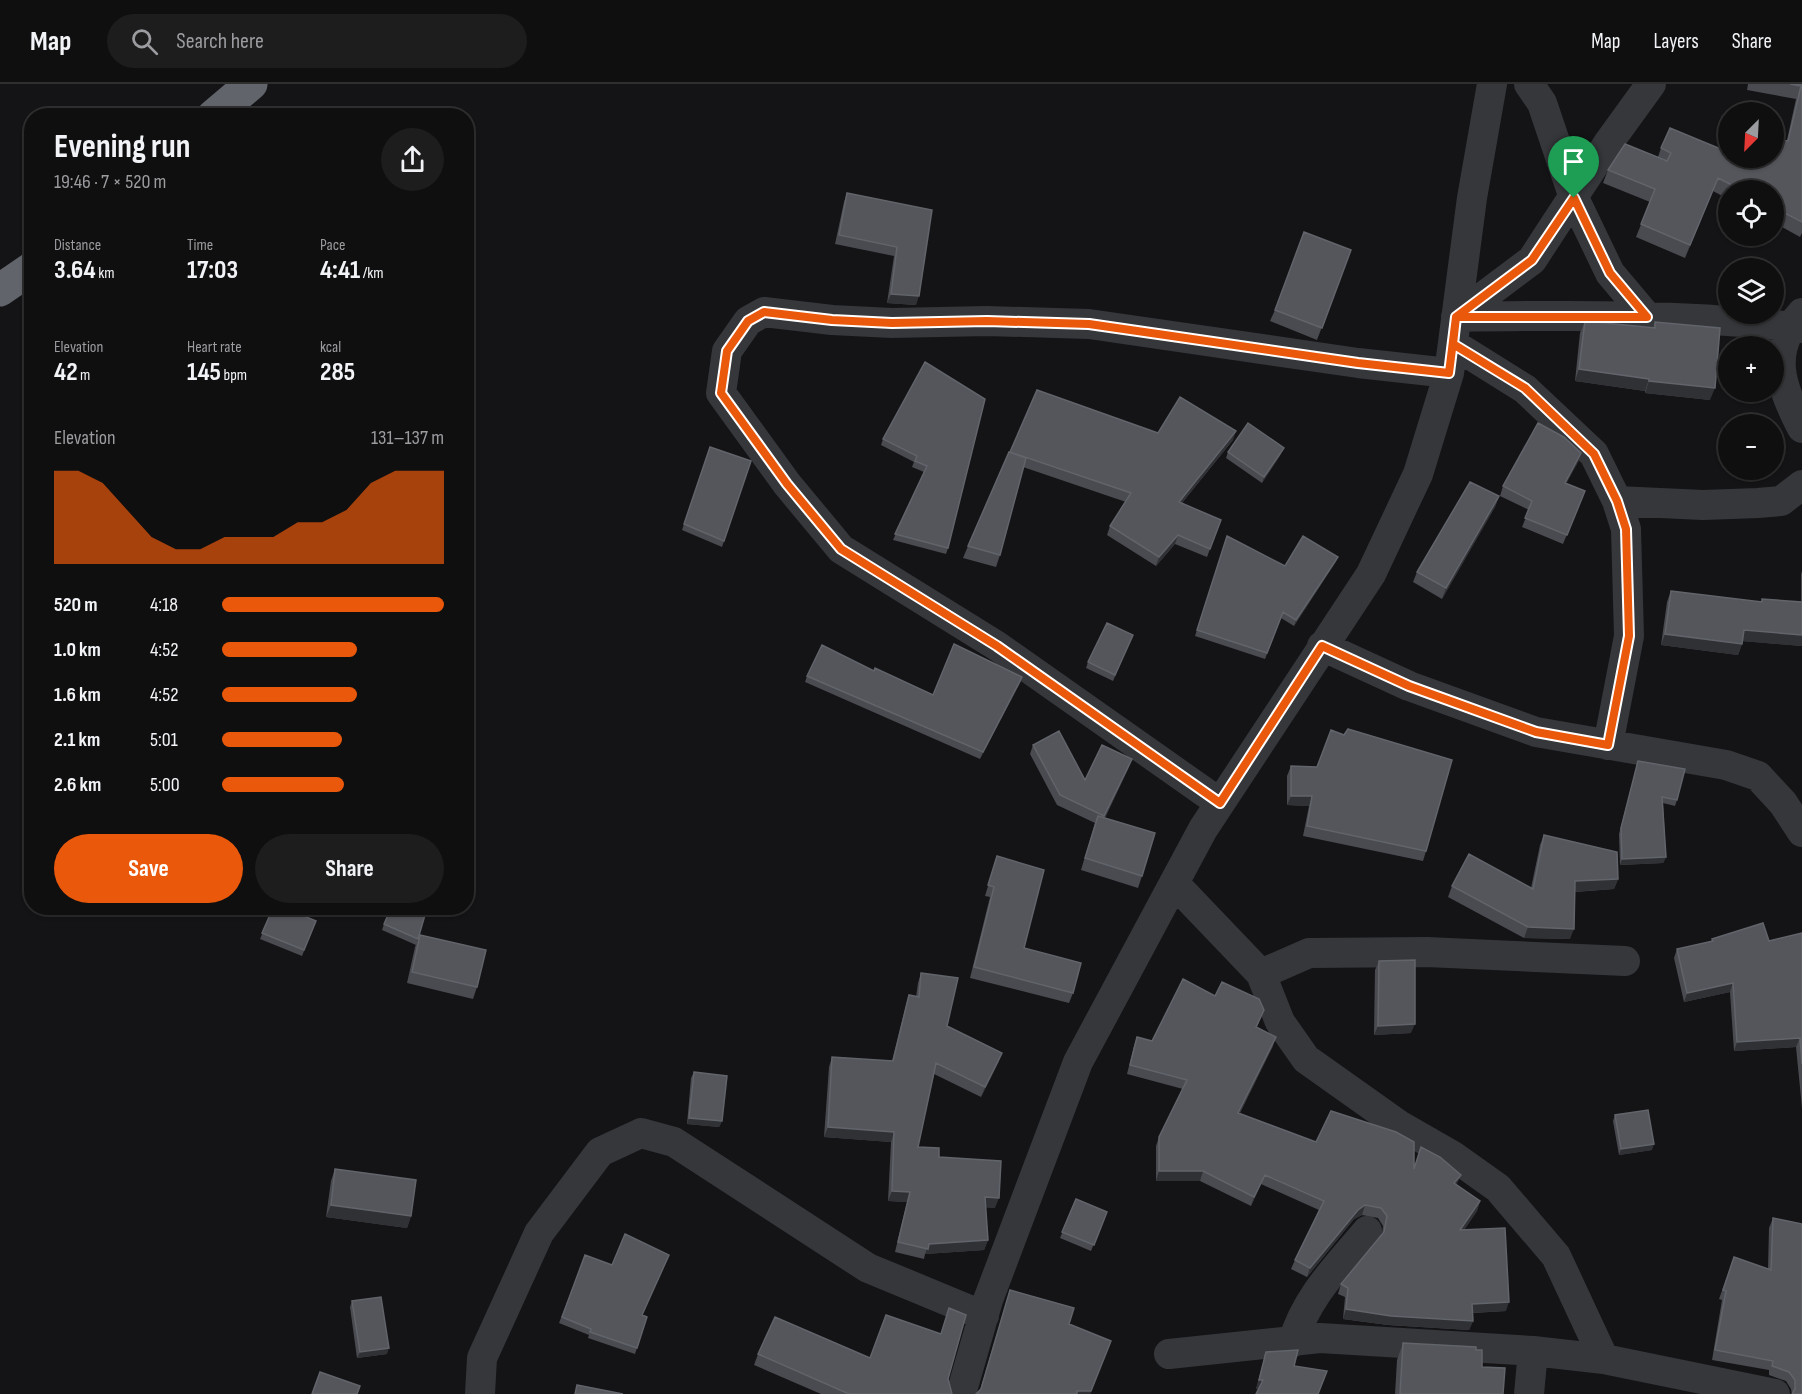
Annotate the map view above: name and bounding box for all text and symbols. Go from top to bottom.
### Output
search box [107,14,527,68]
text: Map [30,25,71,58]
icon: search [128,25,161,58]
text: Search here [176,28,264,55]
text: Map [1591,29,1620,54]
text: Layers [1653,29,1699,54]
text: Share [1732,29,1772,54]
north arrow [1718,102,1784,168]
map controls [1718,102,1784,480]
text: Evening run [54,127,190,167]
button: share [381,128,444,191]
pin [1548,136,1599,198]
icon: arrive [1557,145,1590,178]
text: 19:46 · 7 × 520 m [54,170,166,194]
button: locate [1718,180,1784,246]
text: Distance [54,236,101,255]
text: Time [187,236,213,255]
text: Pace [320,236,345,255]
text: 3.64 [54,255,96,286]
text: 17:03 [187,255,238,286]
text: 4:41 [320,255,360,286]
button: layers [1718,258,1784,324]
text: km [96,264,115,283]
text: /km [360,264,384,283]
button: + [1718,336,1784,402]
text: Elevation [54,338,103,357]
text: Heart rate [187,338,242,357]
text: kcal [320,338,341,357]
text: 42 [54,357,78,388]
text: 145 [187,357,221,388]
text: 285 [320,357,355,388]
text: m [78,366,90,385]
text: bpm [221,366,247,385]
button: − [1718,414,1784,480]
text: Elevation [54,426,116,450]
text: 131–137 m [371,426,444,450]
text: 520 m [54,593,97,617]
text: 4:18 [150,593,178,617]
text: 1.0 km [54,638,101,662]
text: 4:52 [150,638,178,662]
text: 1.6 km [54,683,101,707]
text: 4:52 [150,683,178,707]
text: 2.1 km [54,728,100,752]
text: 5:01 [150,728,178,752]
text: 2.6 km [54,773,101,797]
text: 5:00 [150,773,180,797]
button: Save [54,834,243,903]
button: Share [255,834,444,903]

